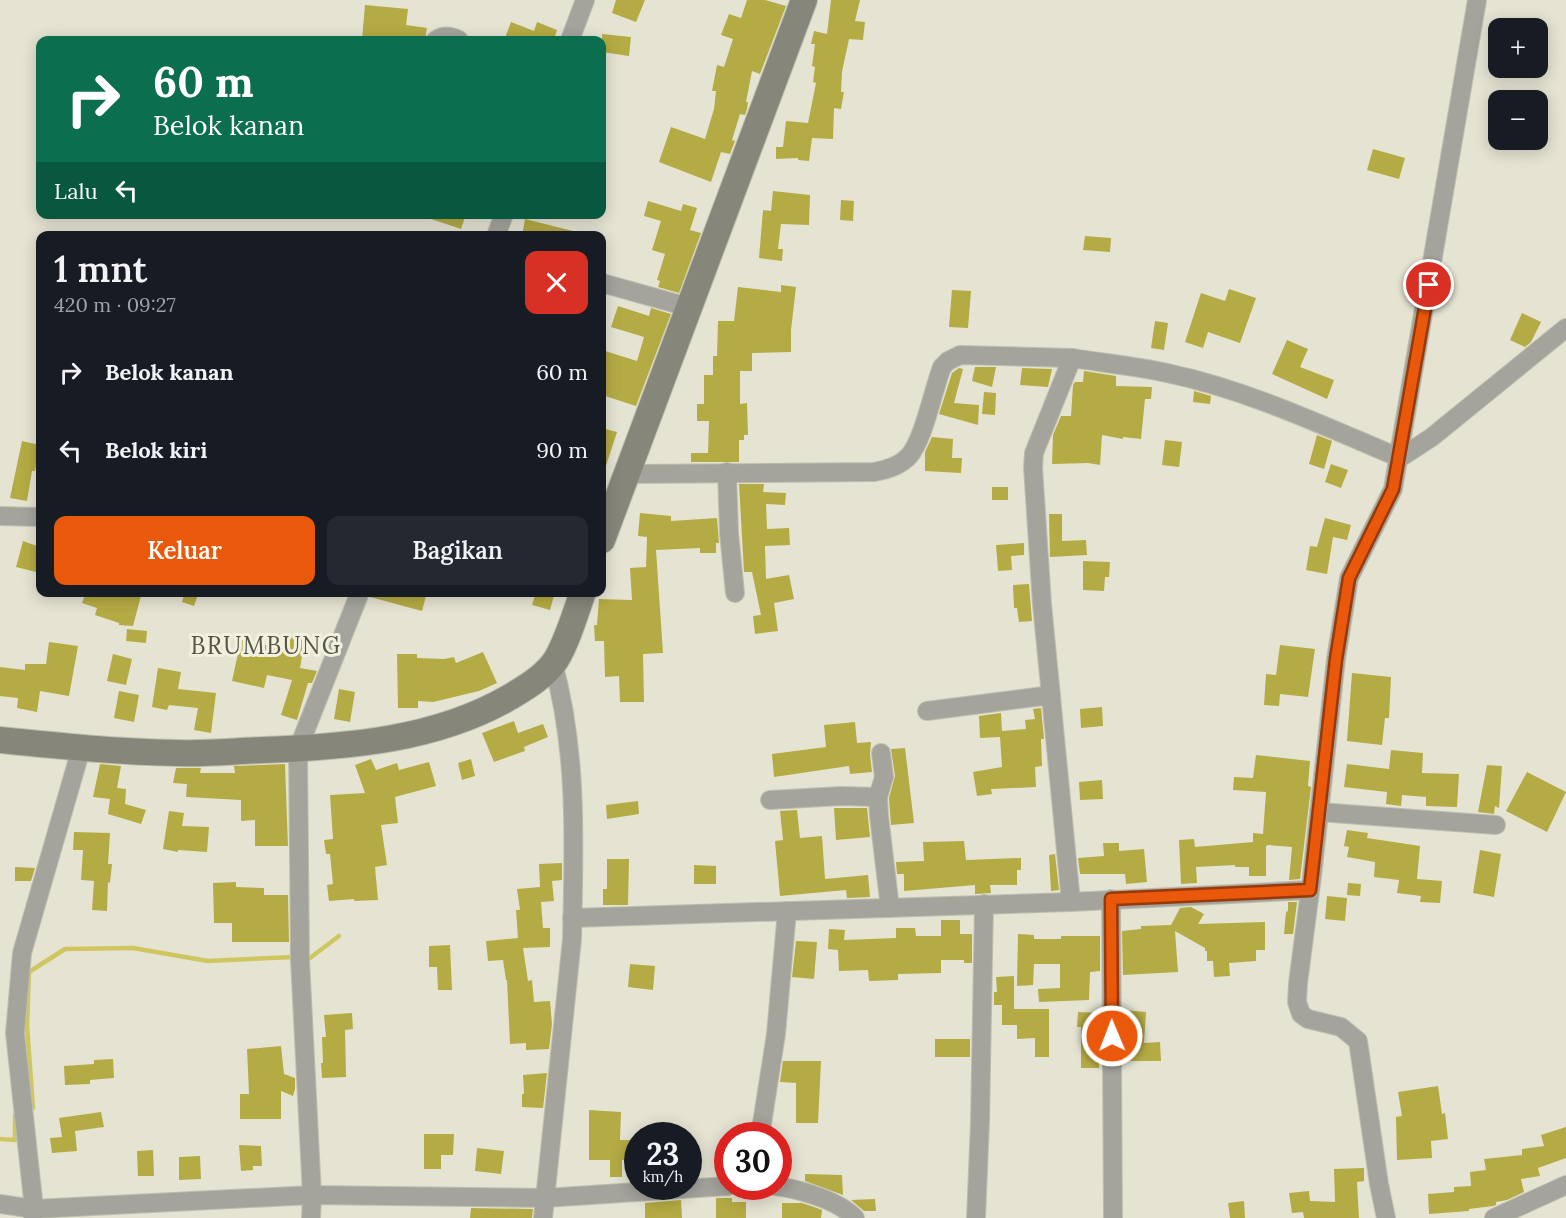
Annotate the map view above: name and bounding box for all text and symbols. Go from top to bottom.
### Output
map controls [1488,18,1548,150]
button: + [1488,18,1548,78]
text: 60 m [153,55,254,109]
icon: right [54,60,132,138]
button: − [1488,90,1548,150]
text: Belok kanan [153,108,304,142]
icon: left [110,174,143,207]
text: Lalu [54,177,98,205]
text: 1 mnt [54,246,147,292]
button: close [525,251,588,314]
pin [1403,259,1454,310]
icon: arrive [1412,268,1445,301]
text: 420 m · 09:27 [54,292,176,317]
icon: right [54,356,87,389]
text: Belok kanan [105,358,234,386]
text: 60 m [536,358,588,386]
icon: left [54,434,87,467]
text: Belok kiri [105,436,207,464]
text: 90 m [536,436,588,464]
button: Keluar [54,516,315,585]
button: Bagikan [327,516,588,585]
district label: BRUMBUNG [191,630,341,661]
position arrow [1080,1004,1144,1068]
speed limit sign: 30 [714,1122,792,1200]
text: 23 [647,1135,679,1173]
text: km/h [643,1167,683,1186]

